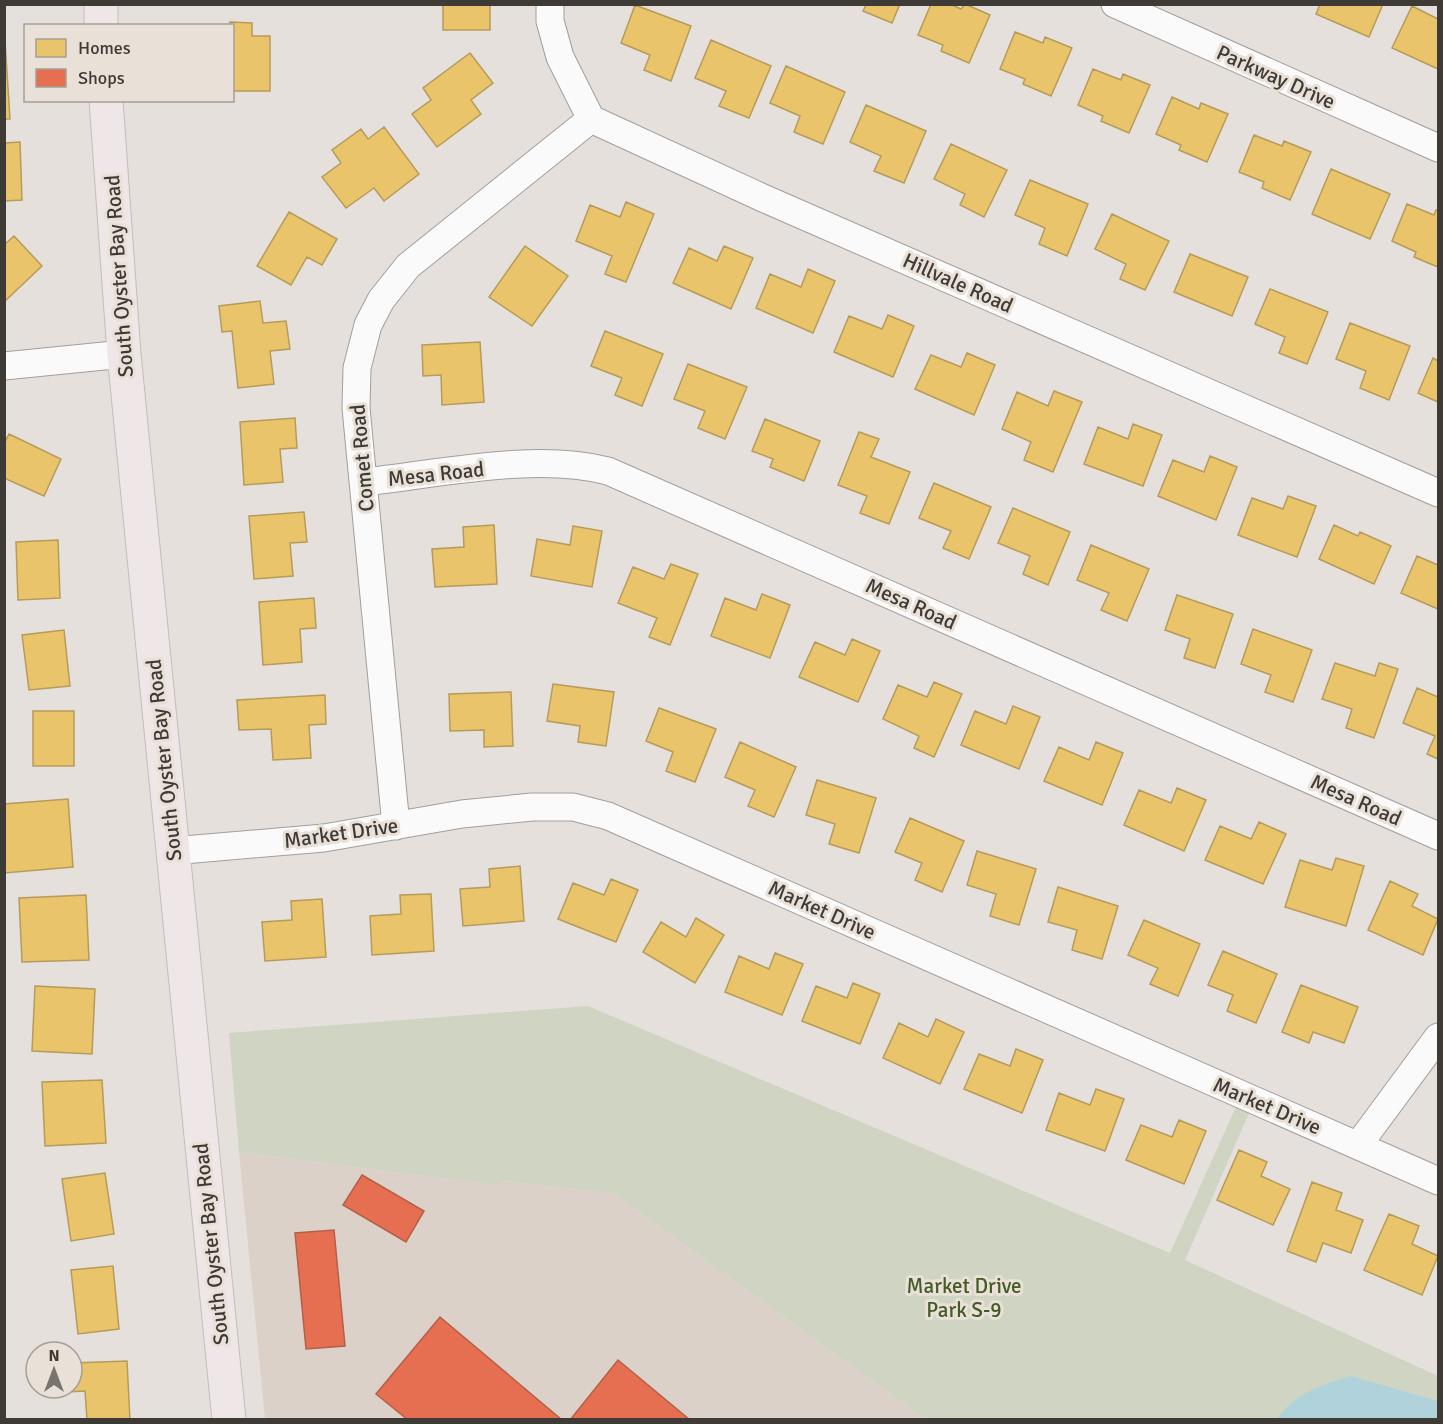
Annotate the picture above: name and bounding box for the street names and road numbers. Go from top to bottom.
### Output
street label: Parkway Drive [1213,39,1339,115]
street label: South Oyster Bay Road [99,174,139,378]
street label: Hillvale Road [899,247,1017,319]
street label: Comet Road [344,403,380,513]
street label: Mesa Road [386,456,486,492]
street label: Mesa Road [861,572,961,636]
street label: South Oyster Bay Road [140,658,188,862]
street label: Mesa Road [1306,768,1406,832]
street label: Market Drive [282,812,400,854]
street label: Market Drive [764,875,880,945]
street label: Market Drive [1209,1072,1325,1140]
street label: South Oyster Bay Road [187,1142,235,1346]

